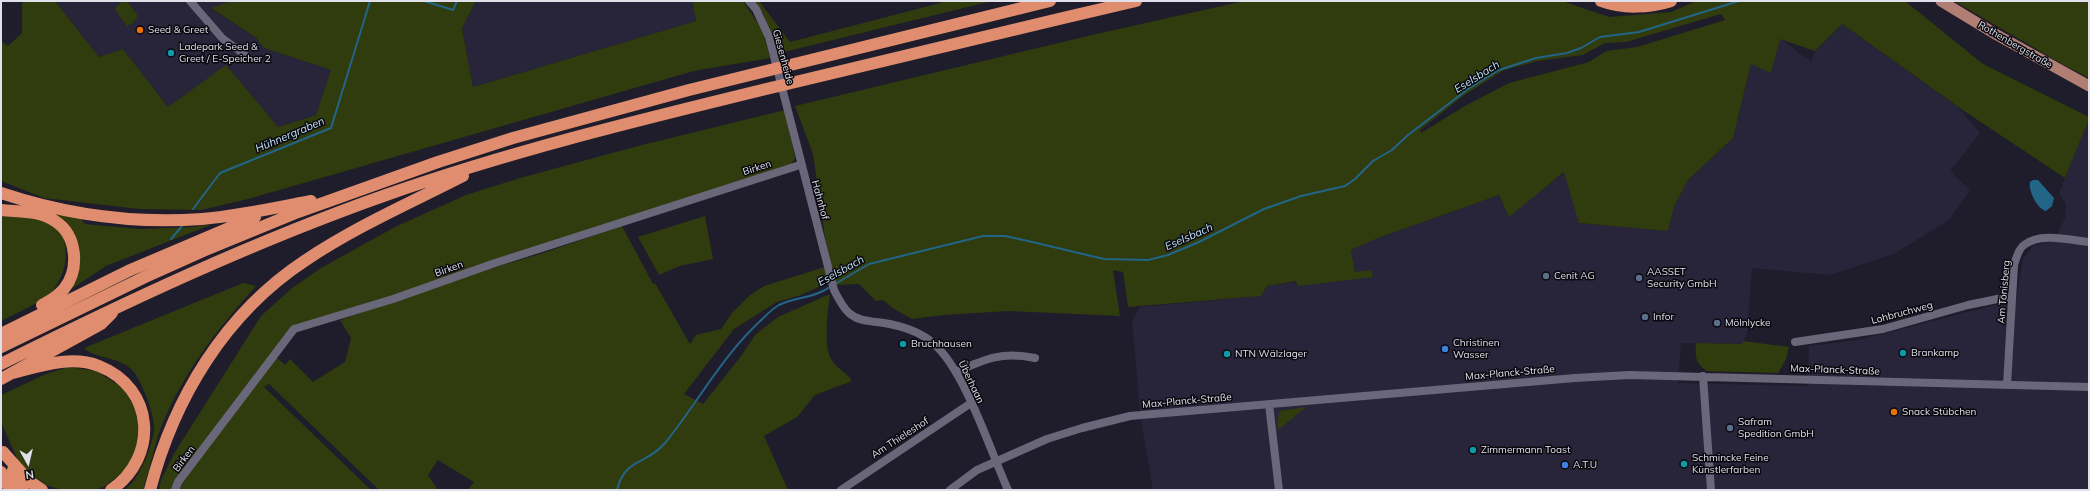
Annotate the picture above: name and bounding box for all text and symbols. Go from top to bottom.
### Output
street label: Rothenbergstraße [1976,19,2054,71]
place label: Seed & Greet [148,24,208,36]
marker: Seed & Greet [135,25,145,35]
street label: Giesenheide [770,28,796,86]
place label: Ladepark Seed & Greet / E-Speicher 2 [179,41,271,64]
marker: Ladepark Seed & Greet / E-Speicher 2 [166,48,176,58]
water label: Eselsbach [1452,58,1502,96]
water label: Hühnergraben [253,115,327,155]
street label: Birken [741,158,773,178]
street label: Hahnhof [809,179,831,221]
water label: Eselsbach [1163,221,1215,253]
water label: Eselsbach [816,253,866,289]
street label: Birken [433,258,465,280]
street label: Am Tönisberg [1995,260,2013,324]
place label: AASSET Security GmbH [1647,266,1717,290]
place label: Cenit AG [1554,270,1595,282]
marker: Cenit AG [1541,271,1551,281]
marker: AASSET Security GmbH [1634,273,1644,283]
street label: Lohbruchweg [1870,299,1934,327]
place label: Infor [1653,311,1674,323]
marker: Infor [1640,312,1650,322]
place label: Mölnlycke [1725,317,1771,329]
marker: Mölnlycke [1712,318,1722,328]
place label: Christinen Wasser [1453,337,1500,360]
place label: Bruchhausen [911,338,972,350]
marker: Bruchhausen [898,339,908,349]
marker: Christinen Wasser [1440,344,1450,354]
place label: Brankamp [1911,347,1959,359]
place label: NTN Wälzlager [1235,348,1307,360]
marker: Brankamp [1898,348,1908,358]
marker: NTN Wälzlager [1222,349,1232,359]
street label: Überhaan [956,359,986,405]
street label: Max-Planck-Straße [1790,362,1880,378]
street label: Max-Planck-Straße [1465,363,1555,383]
street label: Max-Planck-Straße [1142,391,1232,411]
place label: Snack Stübchen [1902,406,1976,418]
marker: Snack Stübchen [1889,407,1899,417]
street label: Am Thieleshof [869,415,931,461]
place label: Safram Spedition GmbH [1738,416,1814,440]
marker: Safram Spedition GmbH [1725,423,1735,433]
north arrow [8,443,48,483]
street label: Birken [170,444,198,474]
place label: Zimmermann Toast [1481,444,1570,456]
marker: Zimmermann Toast [1468,445,1478,455]
place label: Schmincke Feine Künstlerfarben [1692,452,1769,476]
place label: A.T.U [1573,459,1597,471]
marker: Schmincke Feine Künstlerfarben [1679,459,1689,469]
marker: A.T.U [1560,460,1570,470]
text: N [25,467,35,482]

